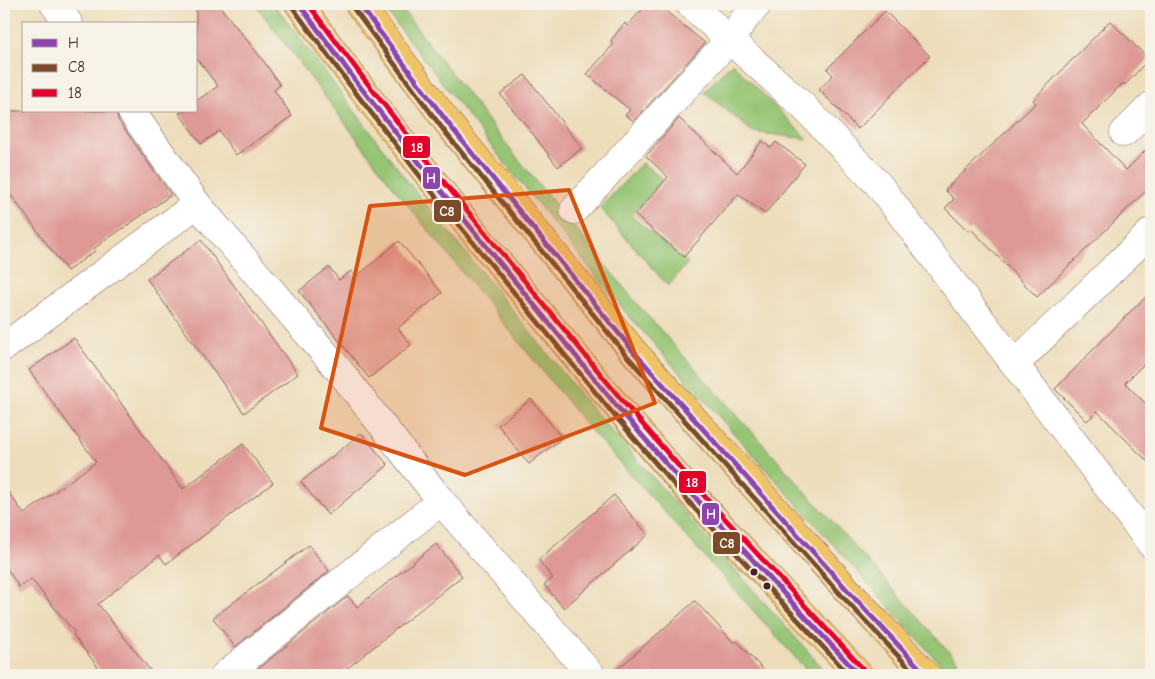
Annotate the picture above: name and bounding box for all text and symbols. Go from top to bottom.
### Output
legend [22,22,198,112]
text: H [68,34,79,52]
text: C8 [68,58,85,76]
text: 18 [68,84,82,102]
line badge: 18 [402,135,431,159]
text: 18 [411,139,423,156]
line badge: H [422,166,441,190]
text: H [426,170,436,187]
line badge: C8 [433,199,462,223]
text: C8 [439,203,455,220]
line badge: 18 [678,470,707,494]
text: 18 [686,474,698,491]
line badge: H [701,502,720,526]
text: H [706,506,716,523]
line badge: C8 [712,531,741,555]
text: C8 [719,535,735,552]
unlabelled marker [749,567,759,577]
unlabelled marker [762,581,772,591]

